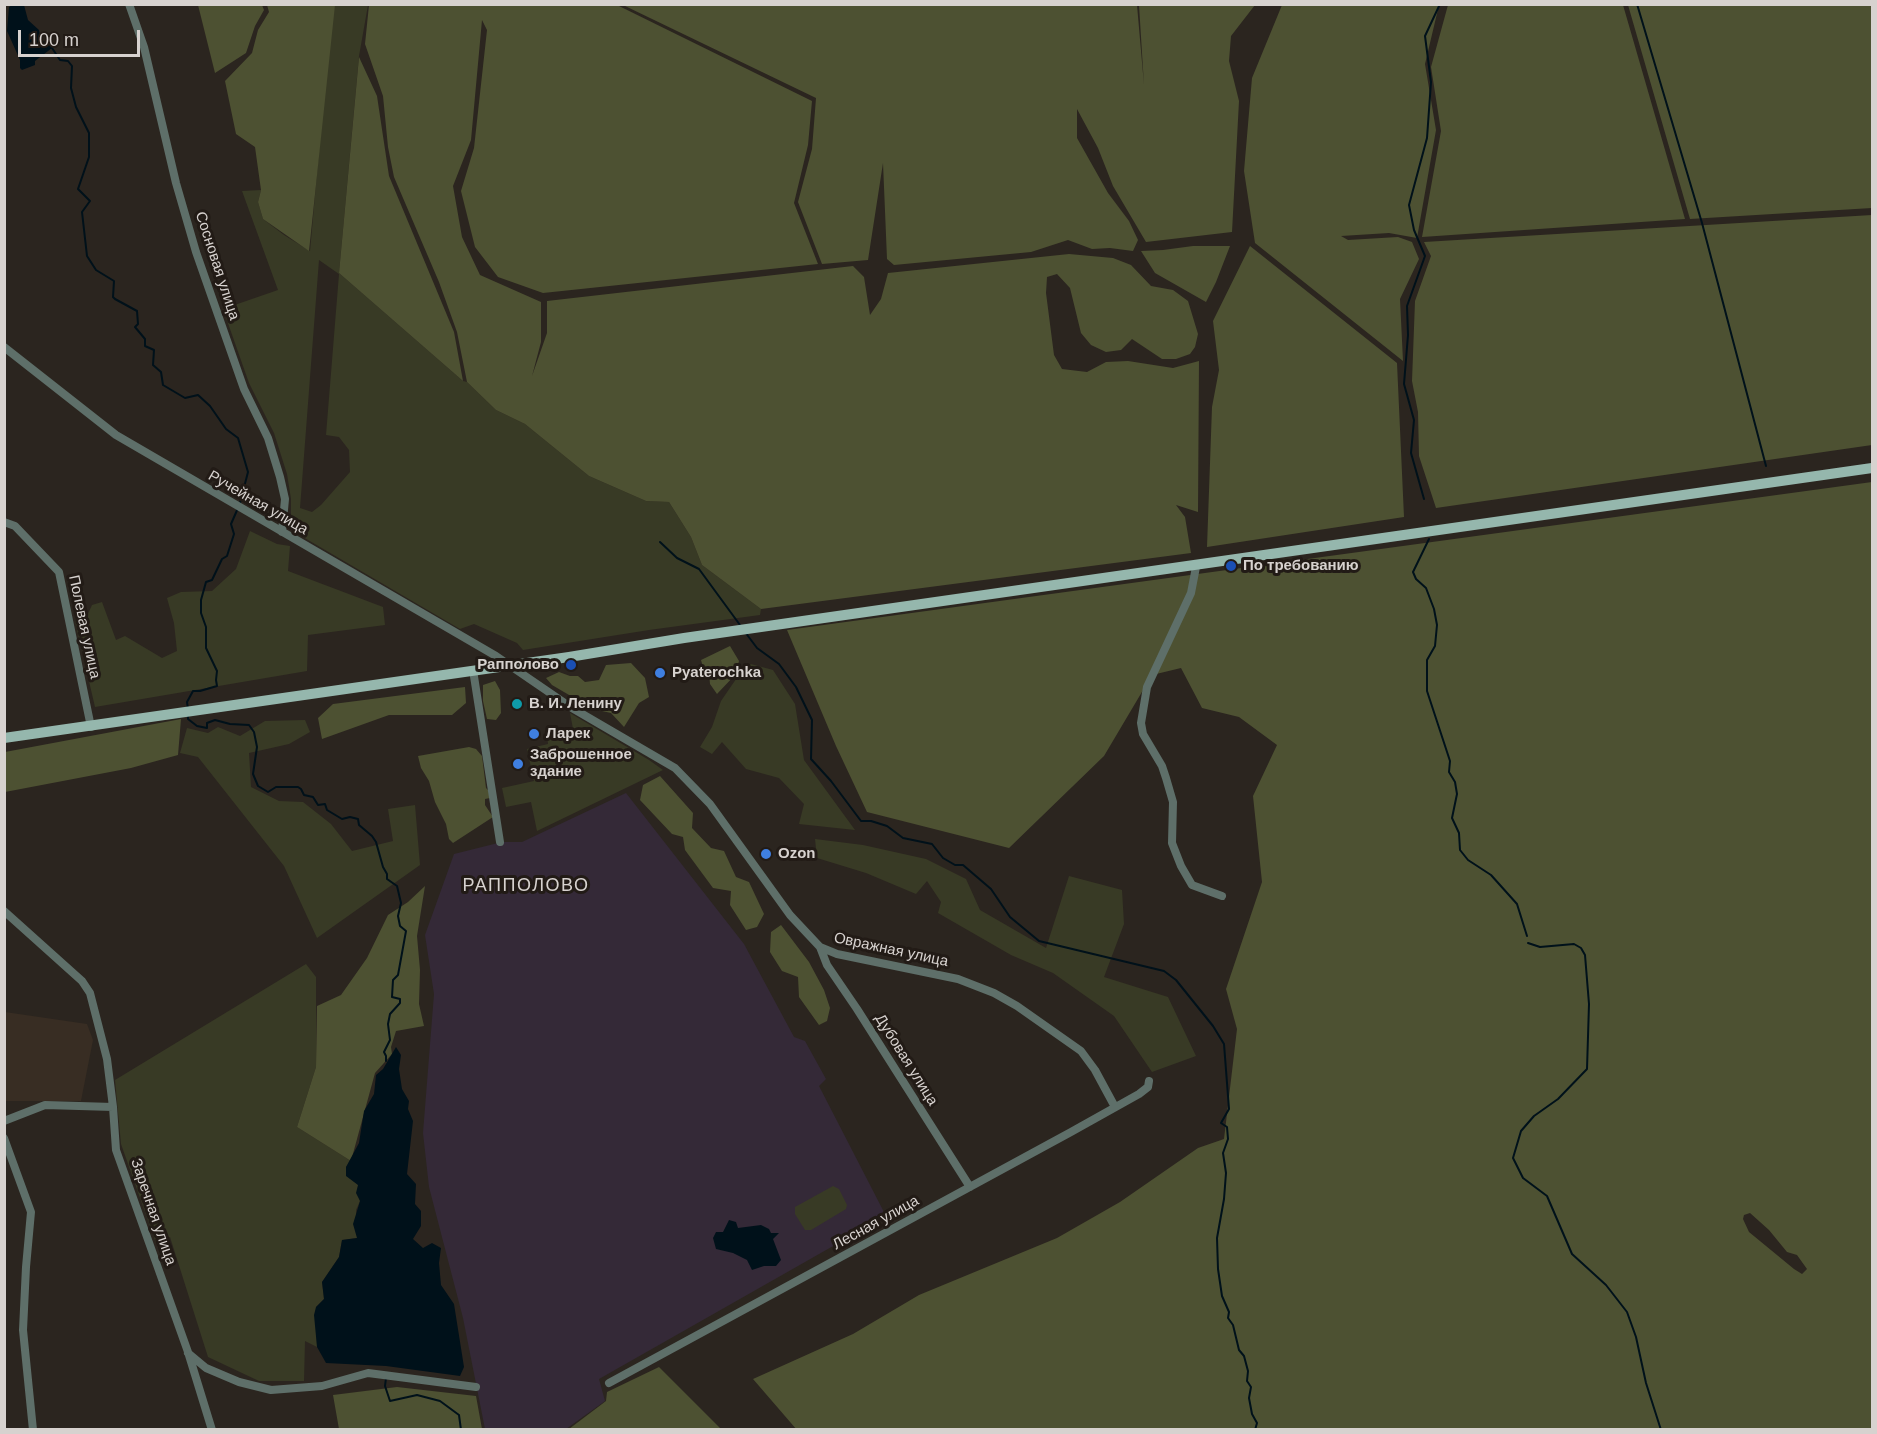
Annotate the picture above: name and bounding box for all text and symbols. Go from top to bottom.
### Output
scale bar [21,18,142,56]
text: 100 m [29,30,79,50]
street label: Сосновая улица [191,209,243,323]
street label: Ручейная улица [205,467,311,539]
place label: По требованию [1243,557,1359,575]
marker: По требованию [1224,559,1238,573]
street label: Полевая улица [64,574,104,680]
place label: Рапполово [477,656,559,674]
marker: Рапполово [564,658,578,672]
place label: Pyaterochka [672,664,761,682]
marker: Pyaterochka [653,666,667,680]
place label: В. И. Ленину [529,695,622,713]
marker: В. И. Ленину [510,697,524,711]
place label: Ларек [546,725,590,743]
marker: Ларек [527,727,541,741]
place label: Заброшенное здание [530,746,632,781]
marker: Заброшенное здание [511,757,525,771]
place label: Ozon [778,845,815,863]
marker: Ozon [759,847,773,861]
district label: РАППОЛОВО [462,875,590,897]
street label: Овражная улица [832,929,950,971]
street label: Дубовая улица [871,1011,941,1109]
street label: Заречная улица [126,1156,180,1268]
street label: Лесная улица [830,1192,922,1254]

